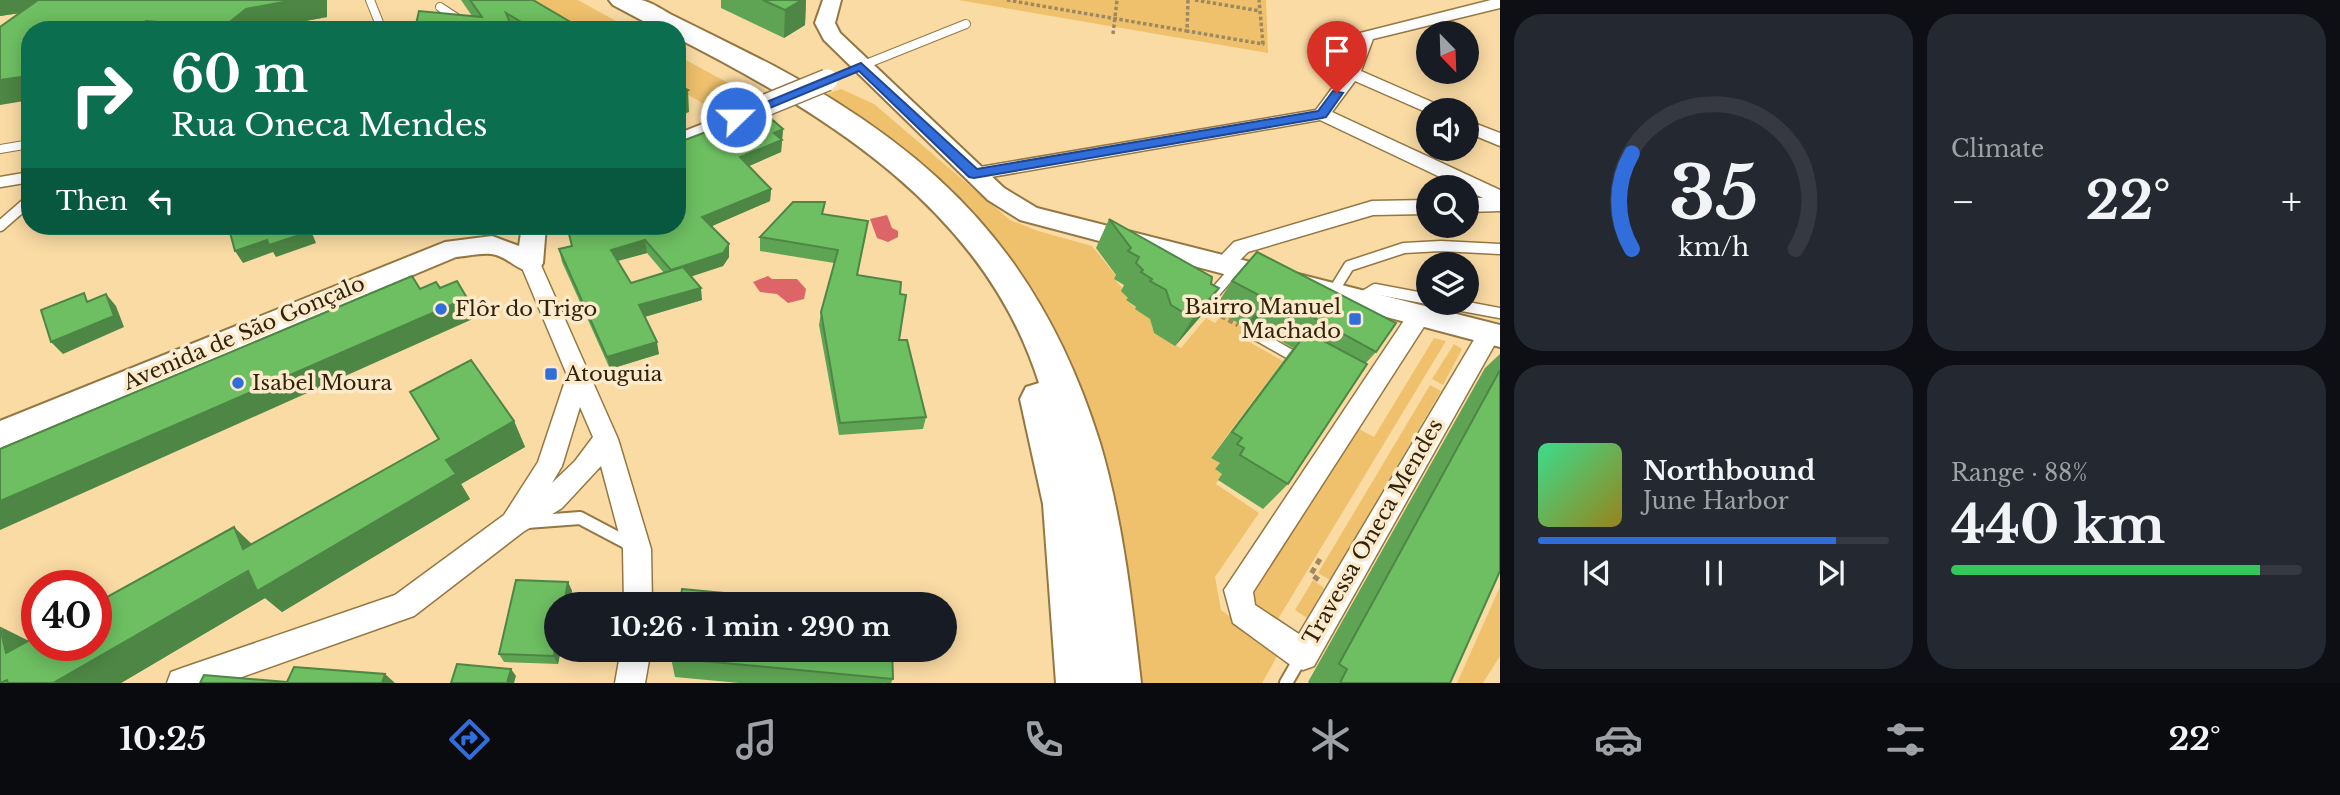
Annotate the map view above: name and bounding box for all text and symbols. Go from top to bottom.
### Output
pin [1307,21,1367,93]
north arrow [1416,21,1479,84]
map controls [1416,21,1479,315]
icon: arrive [1318,32,1356,70]
text: 60 m [171,44,308,105]
icon: right [56,49,147,140]
position arrow [699,80,773,154]
button: sound [1416,98,1479,161]
text: Rua Oneca Mendes [171,105,488,145]
text: Climate [1951,135,2044,163]
text: 35 [1669,148,1758,239]
text: 22° [2086,169,2171,233]
button: search [1416,175,1479,238]
text: − [1951,178,1975,225]
text: + [2281,178,2302,225]
icon: left [142,182,180,220]
text: Then [56,185,128,217]
text: km/h [1678,231,1749,262]
button: layers [1416,252,1479,315]
street label: Avenida de São Gonçalo [118,270,369,396]
place label: Bairro Manuel Machado [1185,294,1341,344]
place label: Flôr do Trigo [455,296,597,322]
marker: Flôr do Trigo [433,301,449,317]
marker: Bairro Manuel Machado [1347,311,1363,327]
place label: Atouguia [564,361,663,387]
marker: Atouguia [543,366,559,382]
place label: Isabel Moura [252,370,393,396]
marker: Isabel Moura [230,375,246,391]
street label: Travessa Oneca Mendes [1297,414,1449,650]
text: Northbound [1643,455,1815,487]
text: Range · 88% [1951,459,2088,487]
text: June Harbor [1643,487,1789,515]
text: 440 km [1951,493,2165,557]
icon: previous [1578,554,1616,592]
icon: pause [1695,554,1733,592]
icon: next [1812,554,1850,592]
speed limit sign: 40 [21,570,112,661]
text: 10:26 · 1 min · 290 m [610,611,891,643]
icon: directions [445,715,494,764]
icon: music [732,715,781,764]
icon: phone [1019,715,1068,764]
icon: climate [1306,715,1355,764]
icon: car [1594,715,1643,764]
icon: filters [1881,715,1930,764]
text: 10:25 [119,719,206,759]
text: 22° [2168,719,2221,759]

